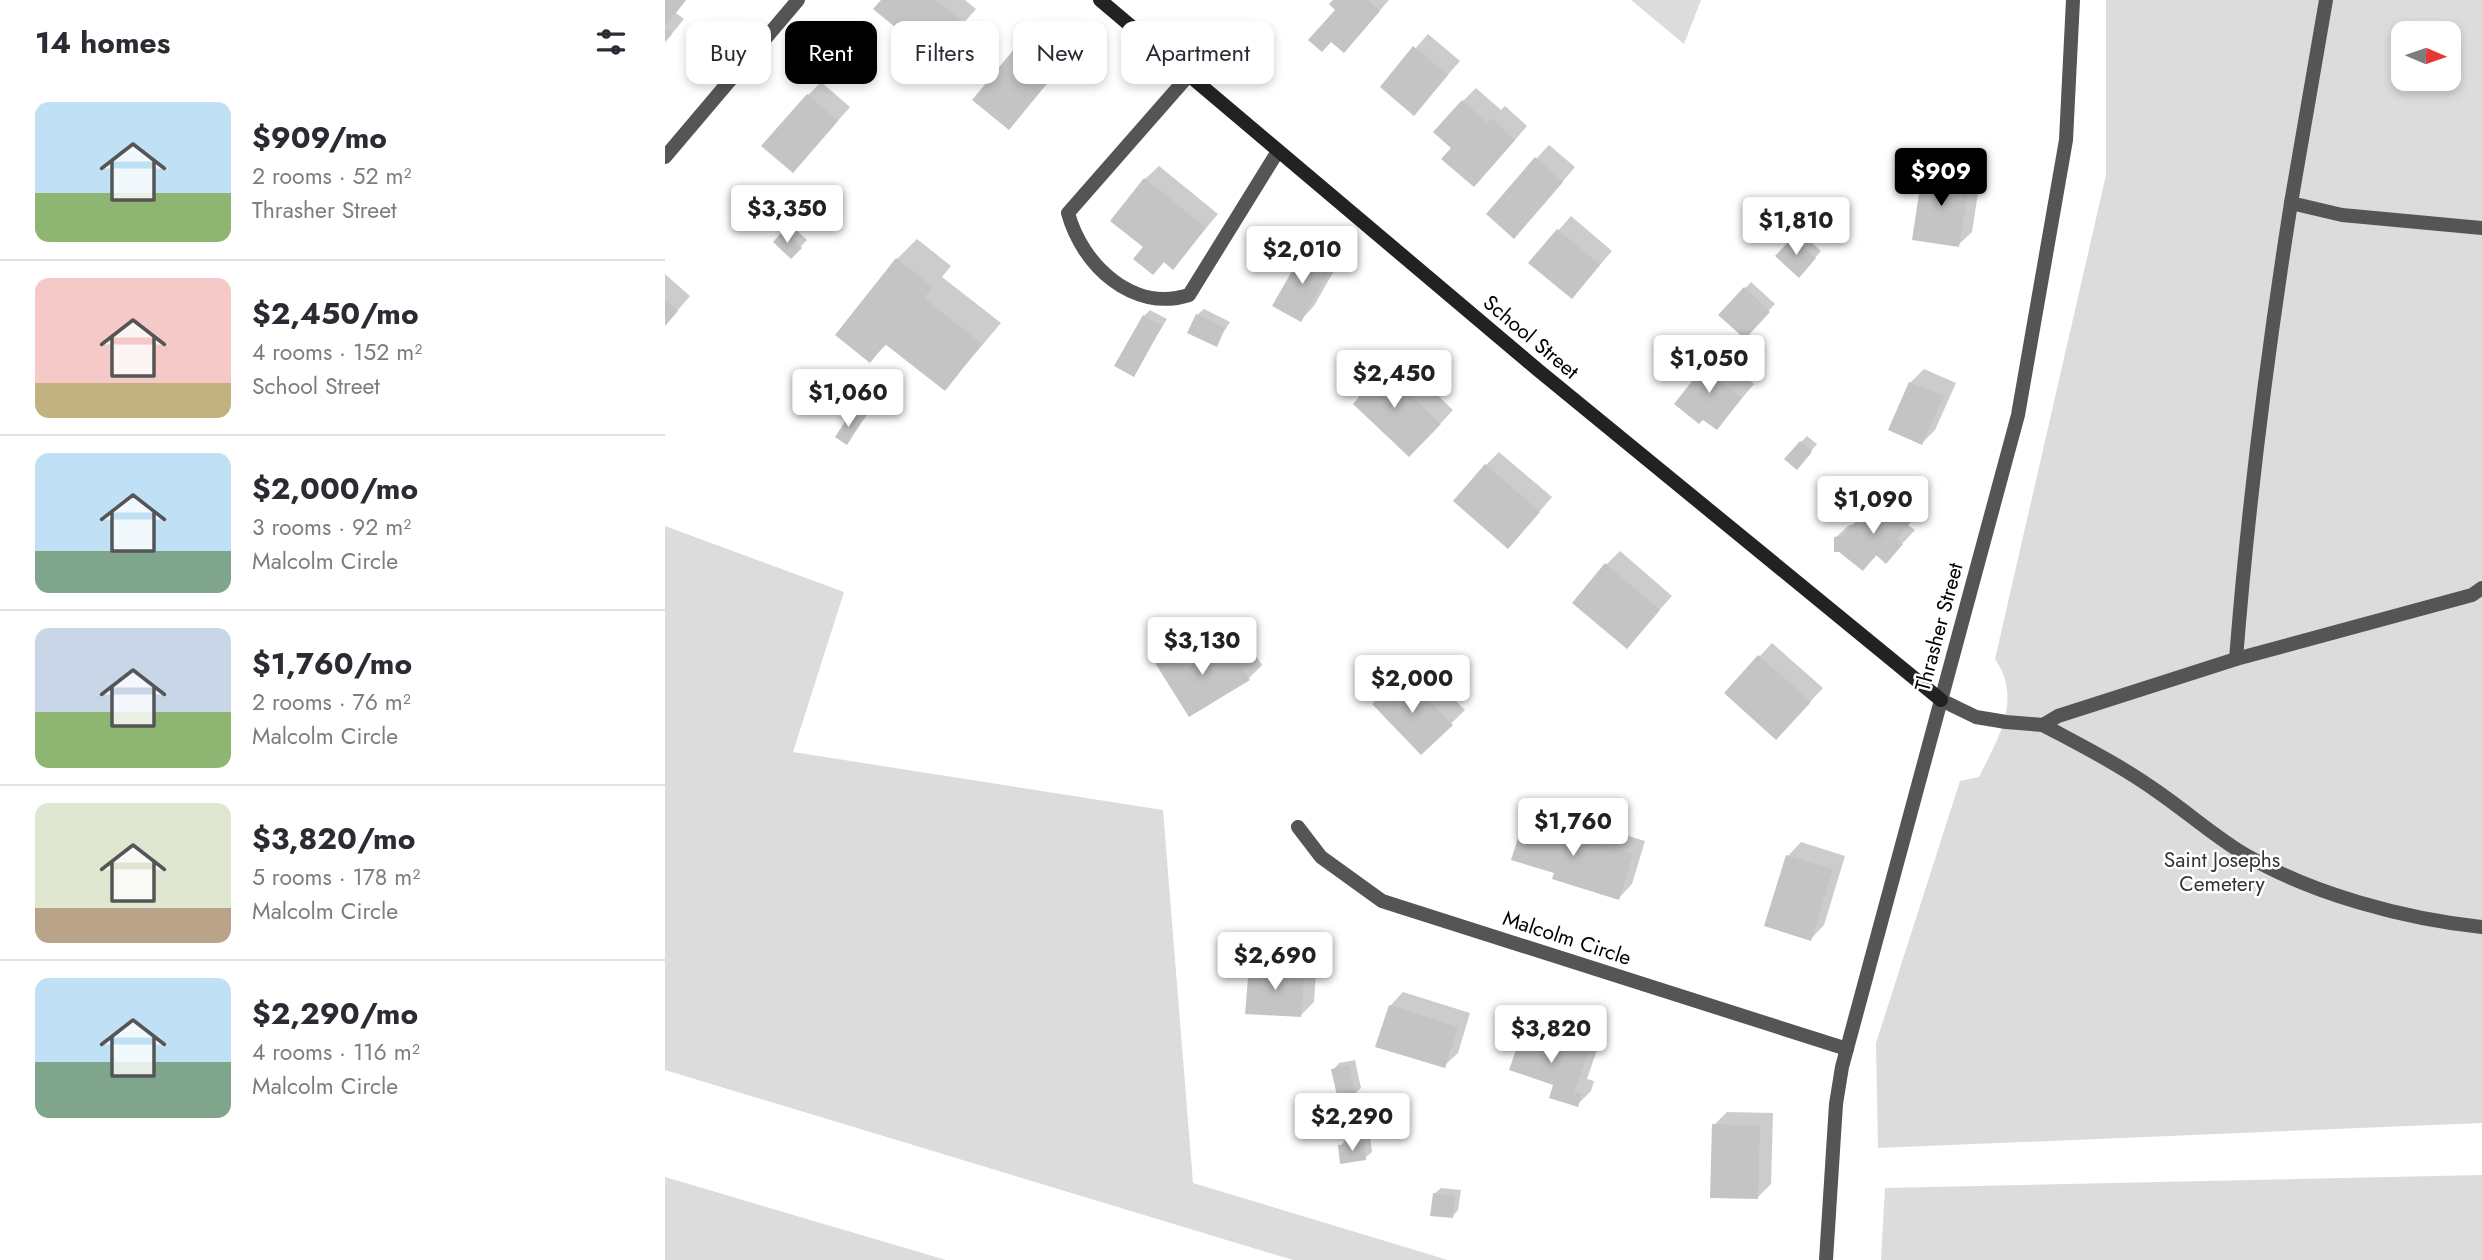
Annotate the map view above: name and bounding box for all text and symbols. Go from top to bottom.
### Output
text: 14 homes [35,21,170,64]
chip: Buy [686,21,771,84]
chip: Rent [785,21,877,84]
chip: Filters [891,21,999,84]
chip: New [1013,21,1107,84]
chip: Apartment [1121,21,1274,84]
north arrow [2391,21,2461,91]
map controls [2391,21,2461,91]
icon: filters [592,23,630,61]
text: $909/mo [252,116,387,159]
icon: home [91,130,175,214]
pin: $909 [1900,148,1982,208]
text: $909 [1911,154,1971,188]
text: 2 rooms · 52 m² [252,159,411,193]
pin: $3,350 [730,186,844,245]
text: $3,350 [747,191,827,225]
text: Thrasher Street [252,193,397,227]
pin: $1,810 [1739,198,1853,257]
text: $1,810 [1759,203,1833,237]
pin: $2,010 [1245,226,1359,286]
text: $2,010 [1262,232,1342,266]
street label: School Street [1477,288,1585,386]
text: $2,450/mo [252,292,419,335]
icon: home [91,306,175,390]
text: 4 rooms · 152 m² [252,335,422,369]
pin: $1,050 [1652,336,1766,395]
text: $1,050 [1670,341,1748,375]
pin: $2,450 [1337,350,1451,410]
text: $2,450 [1353,356,1435,390]
text: School Street [252,369,380,403]
pin: $1,060 [791,370,905,429]
text: $1,060 [808,375,888,409]
text: $2,000/mo [252,467,418,510]
pin: $1,090 [1816,476,1930,536]
icon: home [91,481,175,565]
text: $1,090 [1833,482,1913,516]
text: 3 rooms · 92 m² [252,510,411,544]
text: Malcolm Circle [252,544,398,578]
street label: Thrasher Street [1907,559,1971,695]
pin: $3,130 [1145,618,1259,677]
text: $3,130 [1164,623,1240,657]
text: $1,760/mo [252,642,412,685]
icon: home [91,656,175,740]
pin: $2,000 [1355,656,1469,715]
text: $2,000 [1371,661,1453,695]
text: 2 rooms · 76 m² [252,685,411,719]
text: Malcolm Circle [252,719,398,753]
pin: $1,760 [1516,798,1630,858]
text: $1,760 [1534,804,1612,838]
text: $3,820/mo [252,817,415,860]
icon: home [91,831,175,915]
park label: Saint Josephs Cemetery [2164,845,2280,899]
text: 5 rooms · 178 m² [252,860,420,894]
text: Malcolm Circle [252,894,398,928]
street label: Malcolm Circle [1499,903,1635,973]
pin: $2,690 [1218,932,1332,992]
text: $2,690 [1234,938,1316,972]
text: $2,290/mo [252,992,418,1035]
icon: home [91,1006,175,1090]
pin: $3,820 [1494,1006,1608,1065]
text: $3,820 [1511,1011,1591,1045]
text: 4 rooms · 116 m² [252,1035,420,1069]
text: Malcolm Circle [252,1069,398,1103]
pin: $2,290 [1295,1094,1409,1153]
text: $2,290 [1311,1099,1393,1133]

